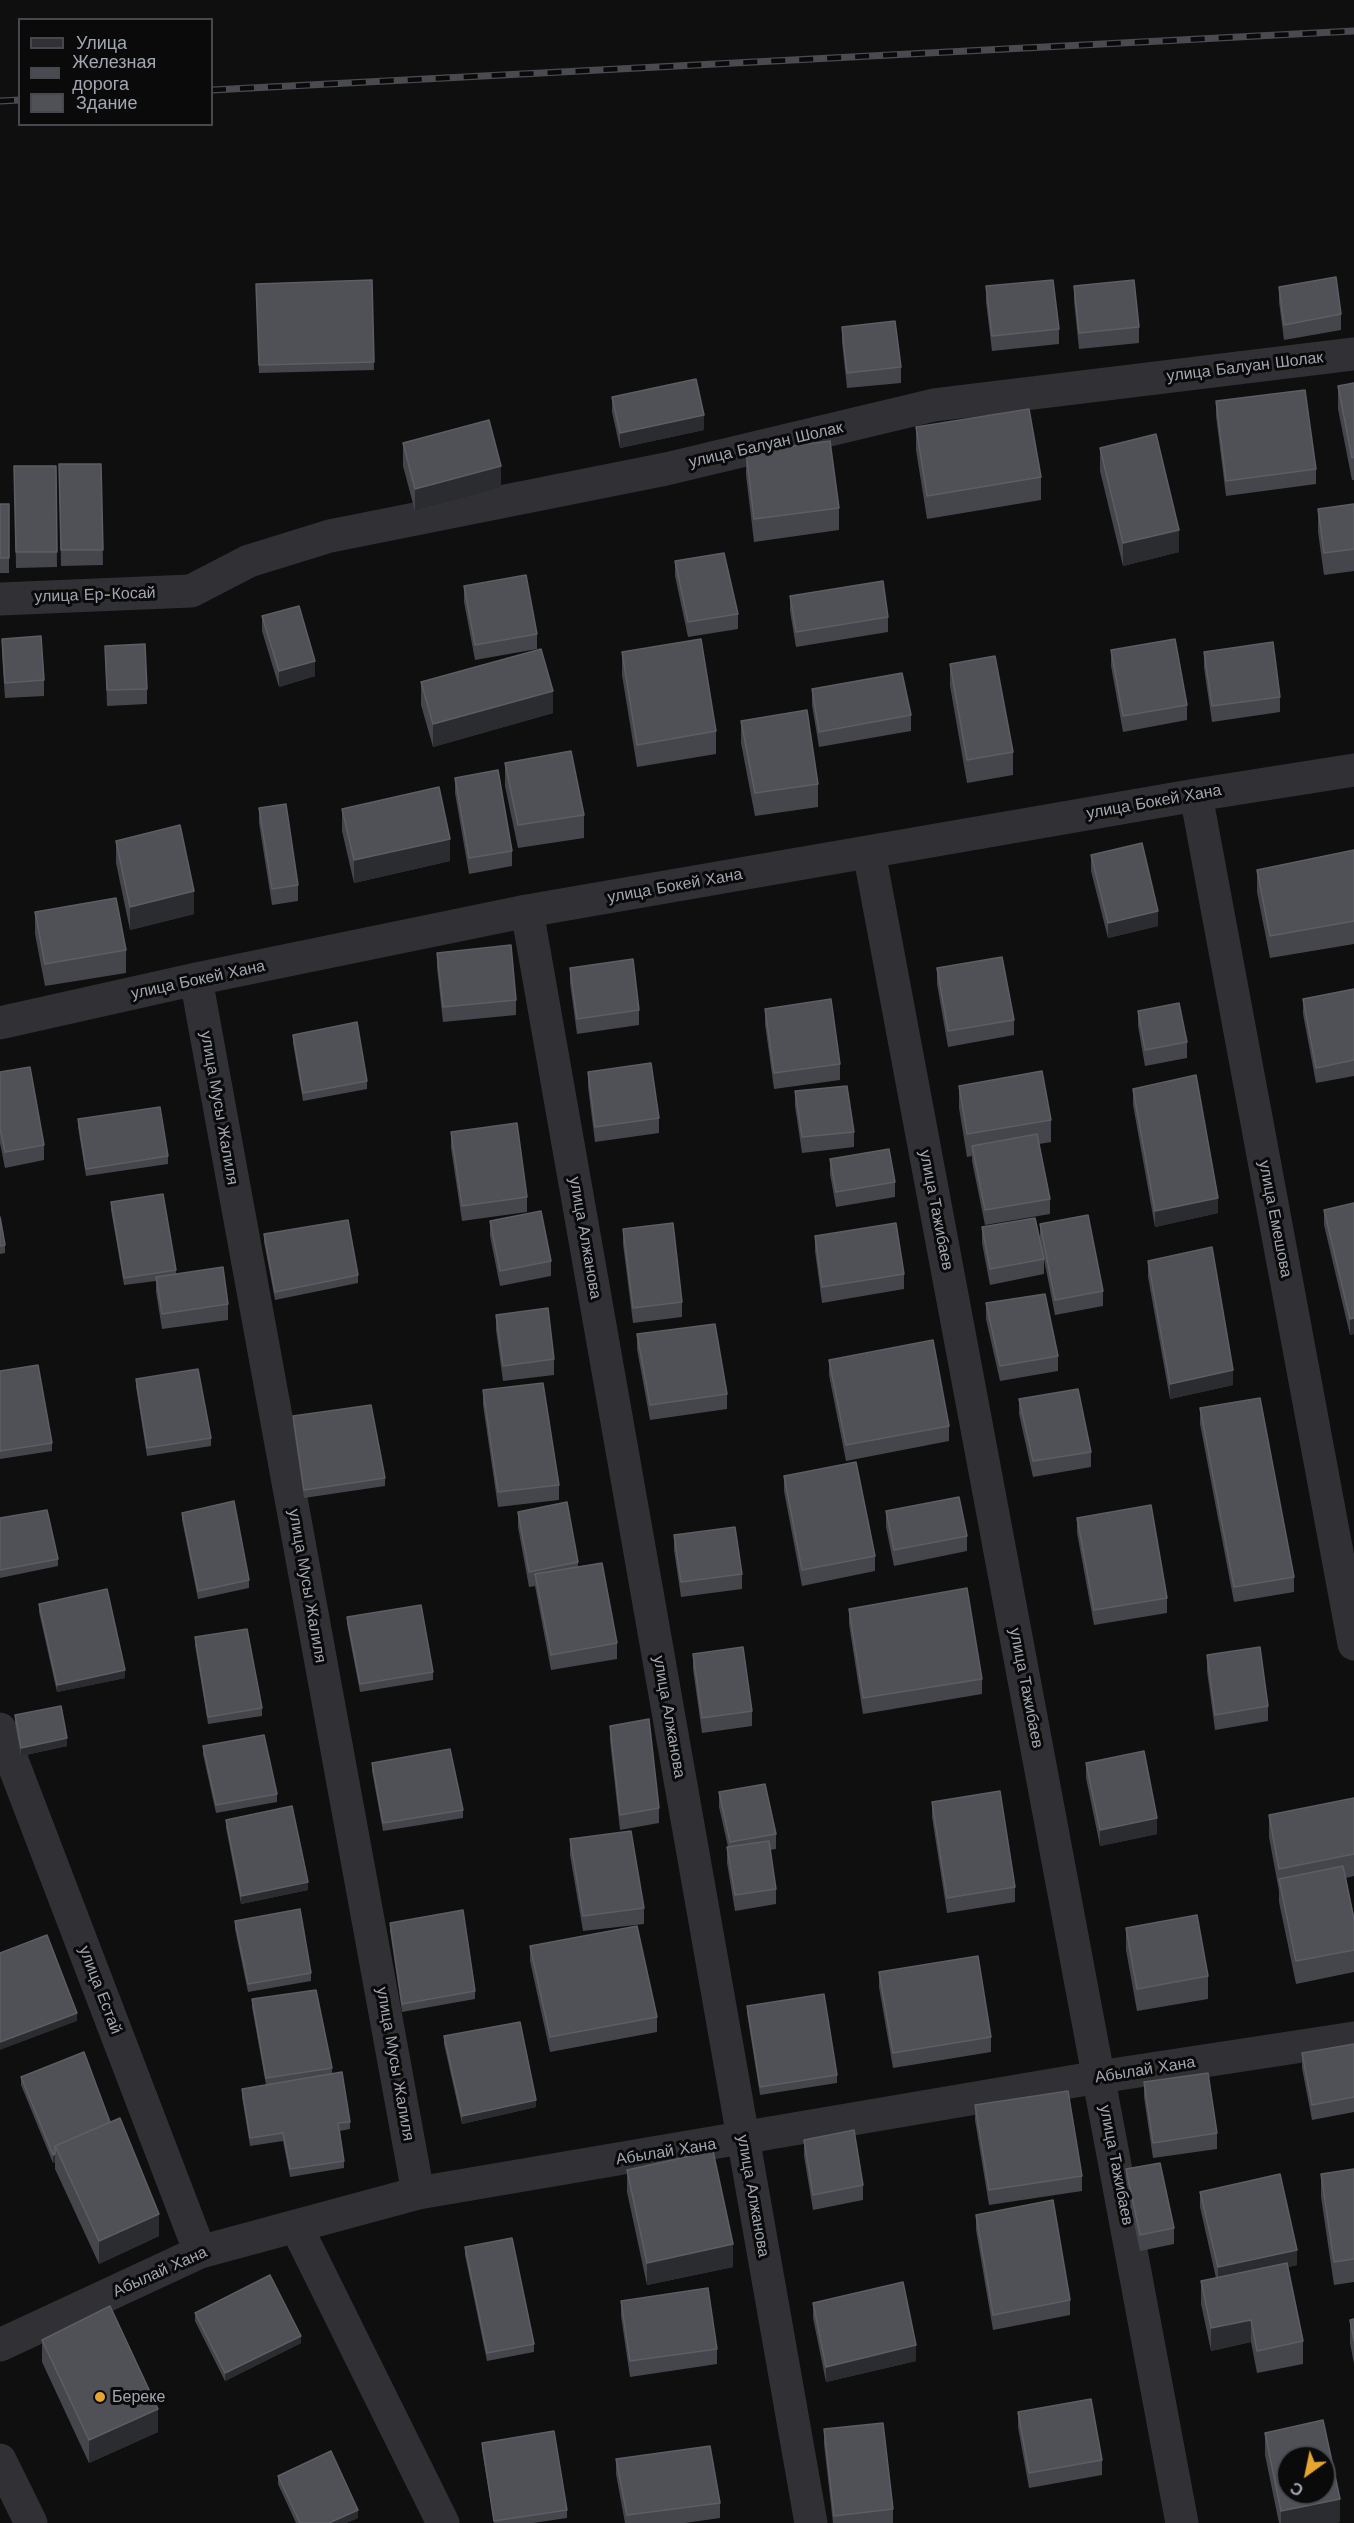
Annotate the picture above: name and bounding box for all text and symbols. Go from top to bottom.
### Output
legend [18,18,213,126]
text: Улица [76,32,127,53]
text: Железная дорога [72,51,156,94]
text: Здание [76,92,137,113]
street label: улица Балуан Шолак [1166,348,1324,386]
street label: улица Балуан Шолак [687,418,845,472]
street label: улица Ер-Косай [34,583,156,607]
street label: улица Бокей Хана [1085,781,1223,823]
street label: улица Бокей Хана [606,865,744,907]
street label: улица Бокей Хана [129,956,267,1004]
street label: улица Мусы Жалиля [196,1030,242,1186]
street label: улица Тажибаев [915,1148,957,1272]
street label: улица Емешова [1254,1159,1296,1279]
street label: улица Алжанова [565,1175,605,1301]
street label: улица Мусы Жалиля [284,1508,330,1664]
street label: улица Тажибаев [1005,1626,1047,1750]
street label: улица Алжанова [649,1654,689,1780]
street label: улица Естай [74,1943,126,2037]
street label: улица Мусы Жалиля [372,1986,418,2142]
street label: Абылай Хана [1093,2053,1197,2087]
street label: улица Тажибаев [1095,2103,1137,2227]
street label: улица Алжанова [733,2133,773,2259]
street label: Абылай Хана [614,2135,718,2169]
street label: Абылай Хана [110,2243,210,2301]
place label: Береке [112,2387,165,2407]
marker: Береке [93,2390,107,2404]
north arrow [1276,2445,1336,2505]
text: С [1287,2478,1307,2500]

